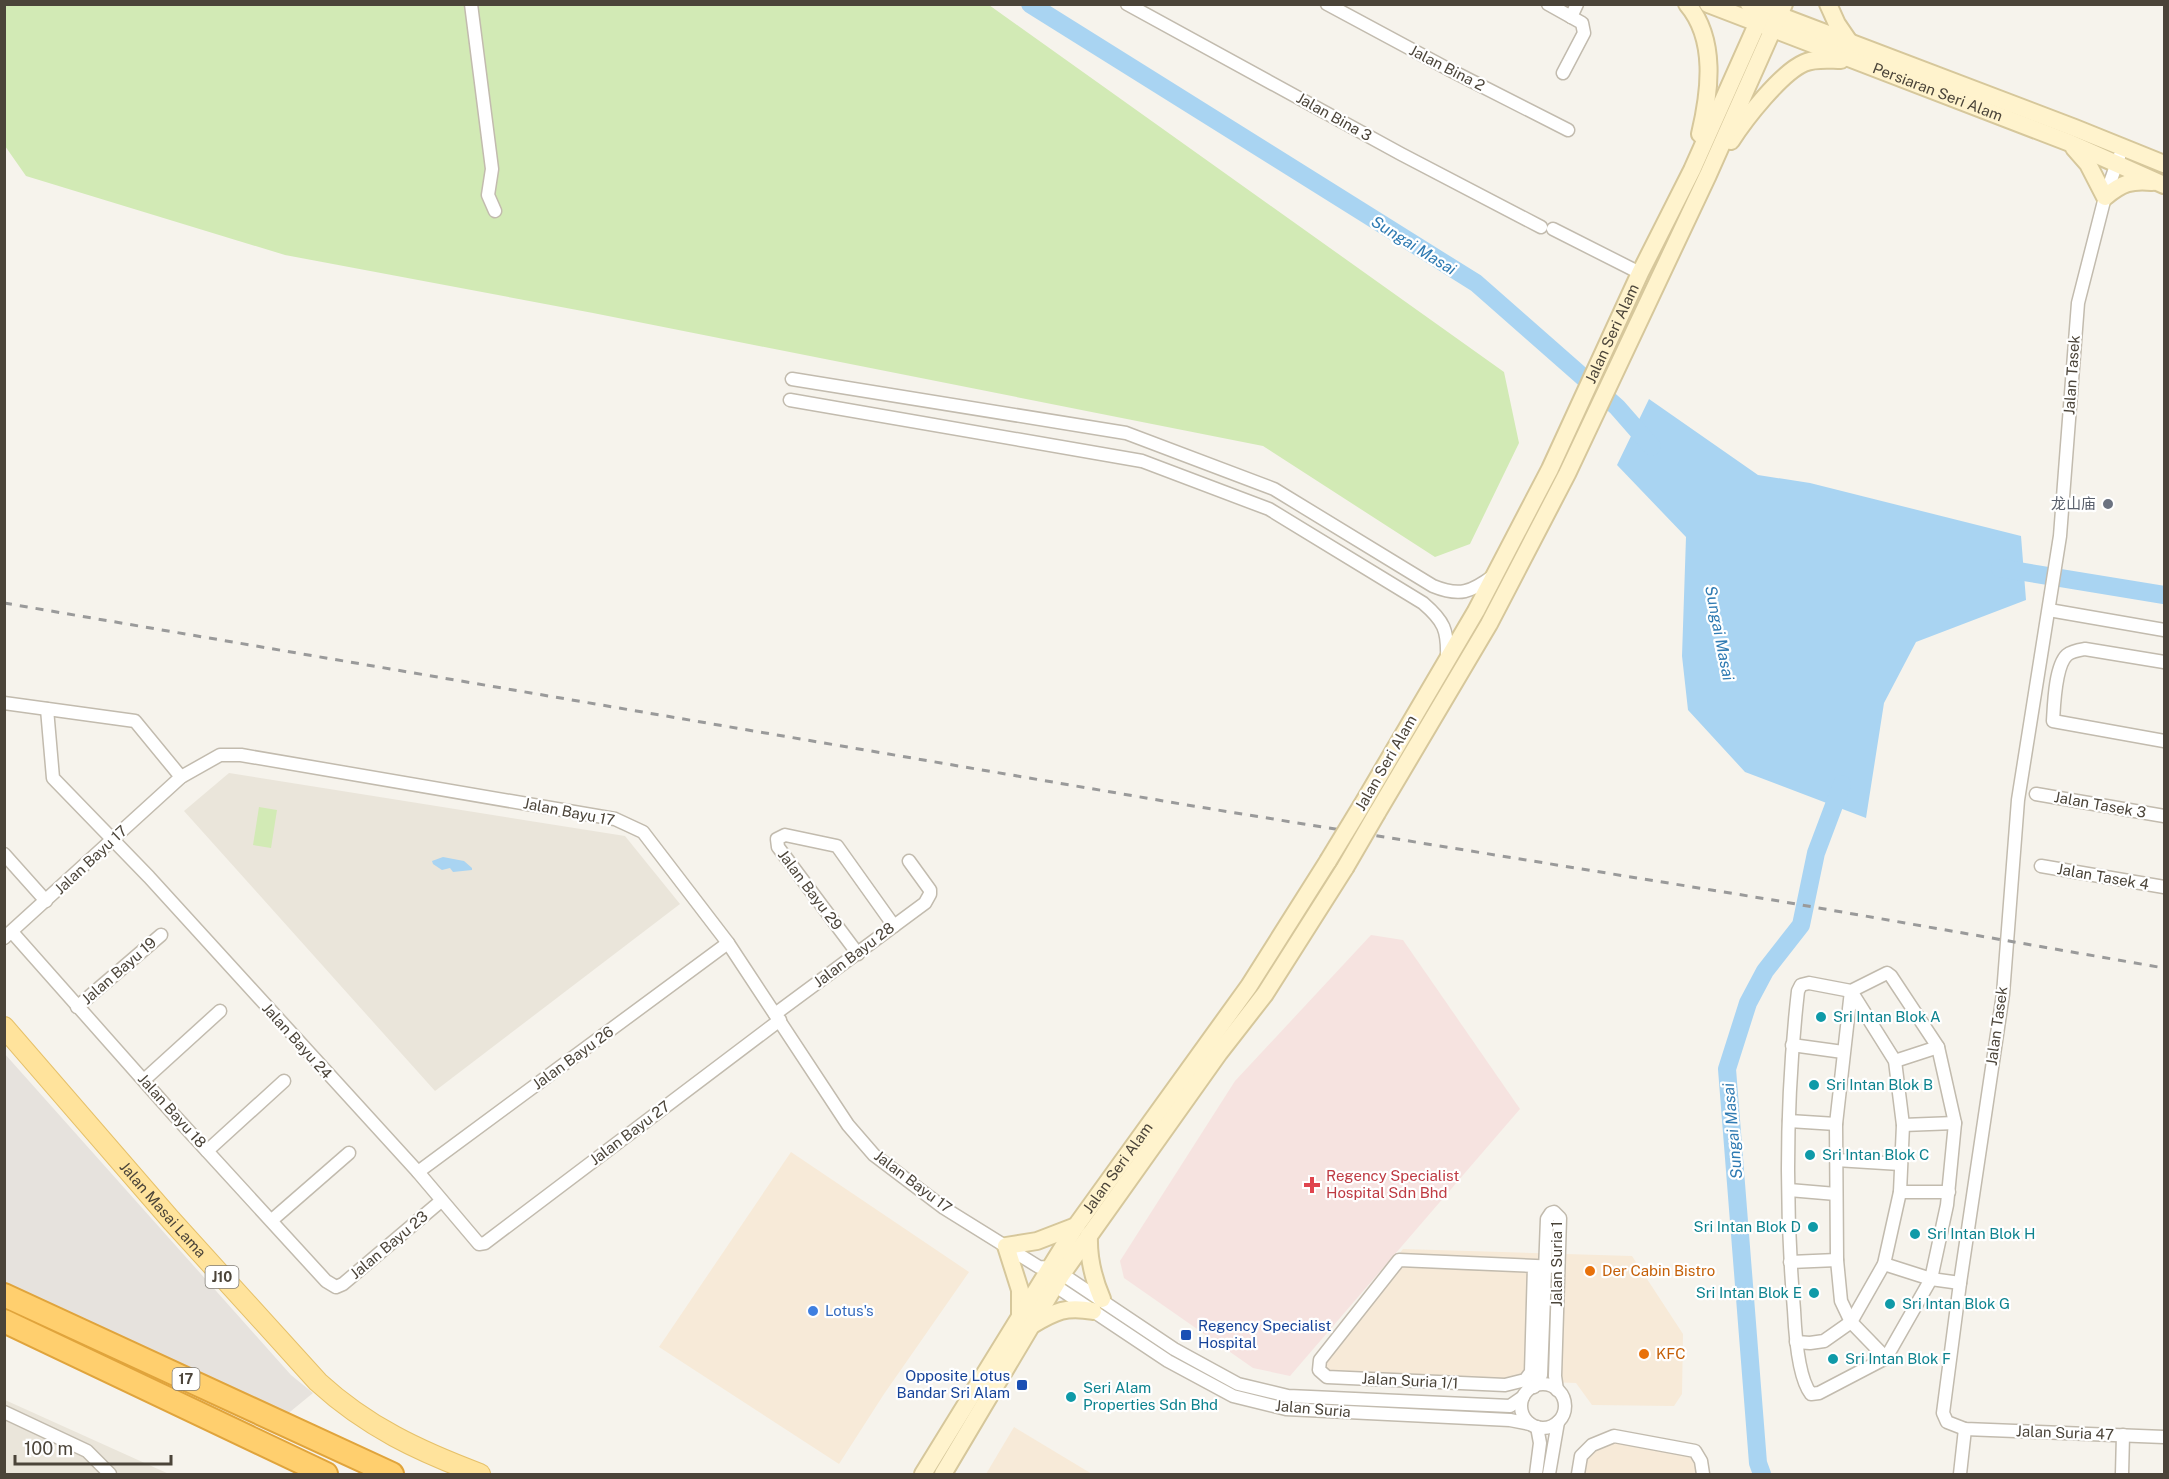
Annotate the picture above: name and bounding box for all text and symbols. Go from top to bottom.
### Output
street label: Jalan Bina 2 [1407,41,1488,94]
street label: Persiaran Seri Alam [1870,59,2005,124]
street label: Jalan Bina 3 [1294,89,1375,144]
water label: Sungai Masai [1368,212,1460,279]
street label: Jalan Seri Alam [1582,281,1642,386]
street label: Jalan Tasek [2060,335,2083,415]
place label: 龙山庙 [2051,495,2096,512]
marker: 龙山庙 [2101,497,2115,511]
water label: Sungai Masai [1701,584,1738,682]
street label: Jalan Seri Alam [1351,712,1420,813]
street label: Jalan Tasek 3 [2053,788,2147,821]
street label: Jalan Bayu 17 [522,794,616,829]
street label: Jalan Bayu 17 [51,822,130,897]
street label: Jalan Bayu 29 [775,846,846,933]
street label: Jalan Tasek 4 [2056,860,2150,893]
street label: Jalan Bayu 28 [810,919,897,990]
street label: Jalan Bayu 19 [78,934,159,1008]
street label: Jalan Tasek [1983,985,2010,1067]
street label: Jalan Bayu 24 [259,999,336,1082]
place label: Sri Intan Blok A [1833,1008,1941,1025]
marker: Sri Intan Blok A [1814,1010,1828,1024]
street label: Jalan Bayu 26 [529,1023,617,1093]
street label: Jalan Bayu 18 [135,1070,210,1151]
place label: Sri Intan Blok B [1826,1076,1933,1093]
marker: Sri Intan Blok B [1807,1078,1821,1092]
water label: Sungai Masai [1719,1082,1746,1180]
street label: Jalan Bayu 27 [586,1097,673,1168]
street label: Jalan Seri Alam [1079,1119,1156,1216]
place label: Sri Intan Blok C [1822,1146,1929,1163]
street label: Jalan Bayu 17 [871,1147,955,1216]
marker: Sri Intan Blok C [1803,1148,1817,1162]
street label: Jalan Masai Lama [116,1158,210,1261]
place label: Regency Specialist Hospital Sdn Bhd [1326,1167,1459,1201]
marker: Regency Specialist Hospital Sdn Bhd [1303,1176,1321,1194]
street label: Jalan Bayu 23 [346,1207,431,1282]
place label: Sri Intan Blok D [1694,1218,1801,1235]
marker: Sri Intan Blok D [1806,1220,1820,1234]
street label: Jalan Suria 1 [1548,1221,1565,1307]
place label: Sri Intan Blok H [1927,1225,2036,1242]
marker: Sri Intan Blok H [1908,1227,1922,1241]
place label: Der Cabin Bistro [1602,1262,1715,1279]
marker: Der Cabin Bistro [1583,1264,1597,1278]
road number: J10 [206,1266,238,1288]
place label: Sri Intan Blok E [1696,1284,1802,1301]
marker: Sri Intan Blok E [1807,1286,1821,1300]
place label: Sri Intan Blok G [1902,1295,2010,1312]
marker: Sri Intan Blok G [1883,1297,1897,1311]
place label: Lotus's [825,1302,874,1319]
marker: Lotus's [806,1304,820,1318]
place label: Regency Specialist Hospital [1198,1317,1331,1351]
marker: Regency Specialist Hospital [1179,1328,1193,1342]
place label: KFC [1656,1345,1685,1362]
marker: KFC [1637,1347,1651,1361]
place label: Sri Intan Blok F [1845,1350,1951,1367]
marker: Sri Intan Blok F [1826,1352,1840,1366]
place label: Opposite Lotus Bandar Sri Alam [897,1367,1010,1401]
road number: 17 [172,1368,200,1390]
street label: Jalan Suria 1/1 [1361,1369,1459,1392]
marker: Opposite Lotus Bandar Sri Alam [1015,1378,1029,1392]
place label: Seri Alam Properties Sdn Bhd [1083,1379,1218,1413]
marker: Seri Alam Properties Sdn Bhd [1064,1390,1078,1404]
street label: Jalan Suria [1274,1397,1352,1420]
street label: Jalan Suria 47 [2016,1422,2114,1443]
scale bar [15,1428,171,1466]
text: 100 m [24,1438,73,1459]

